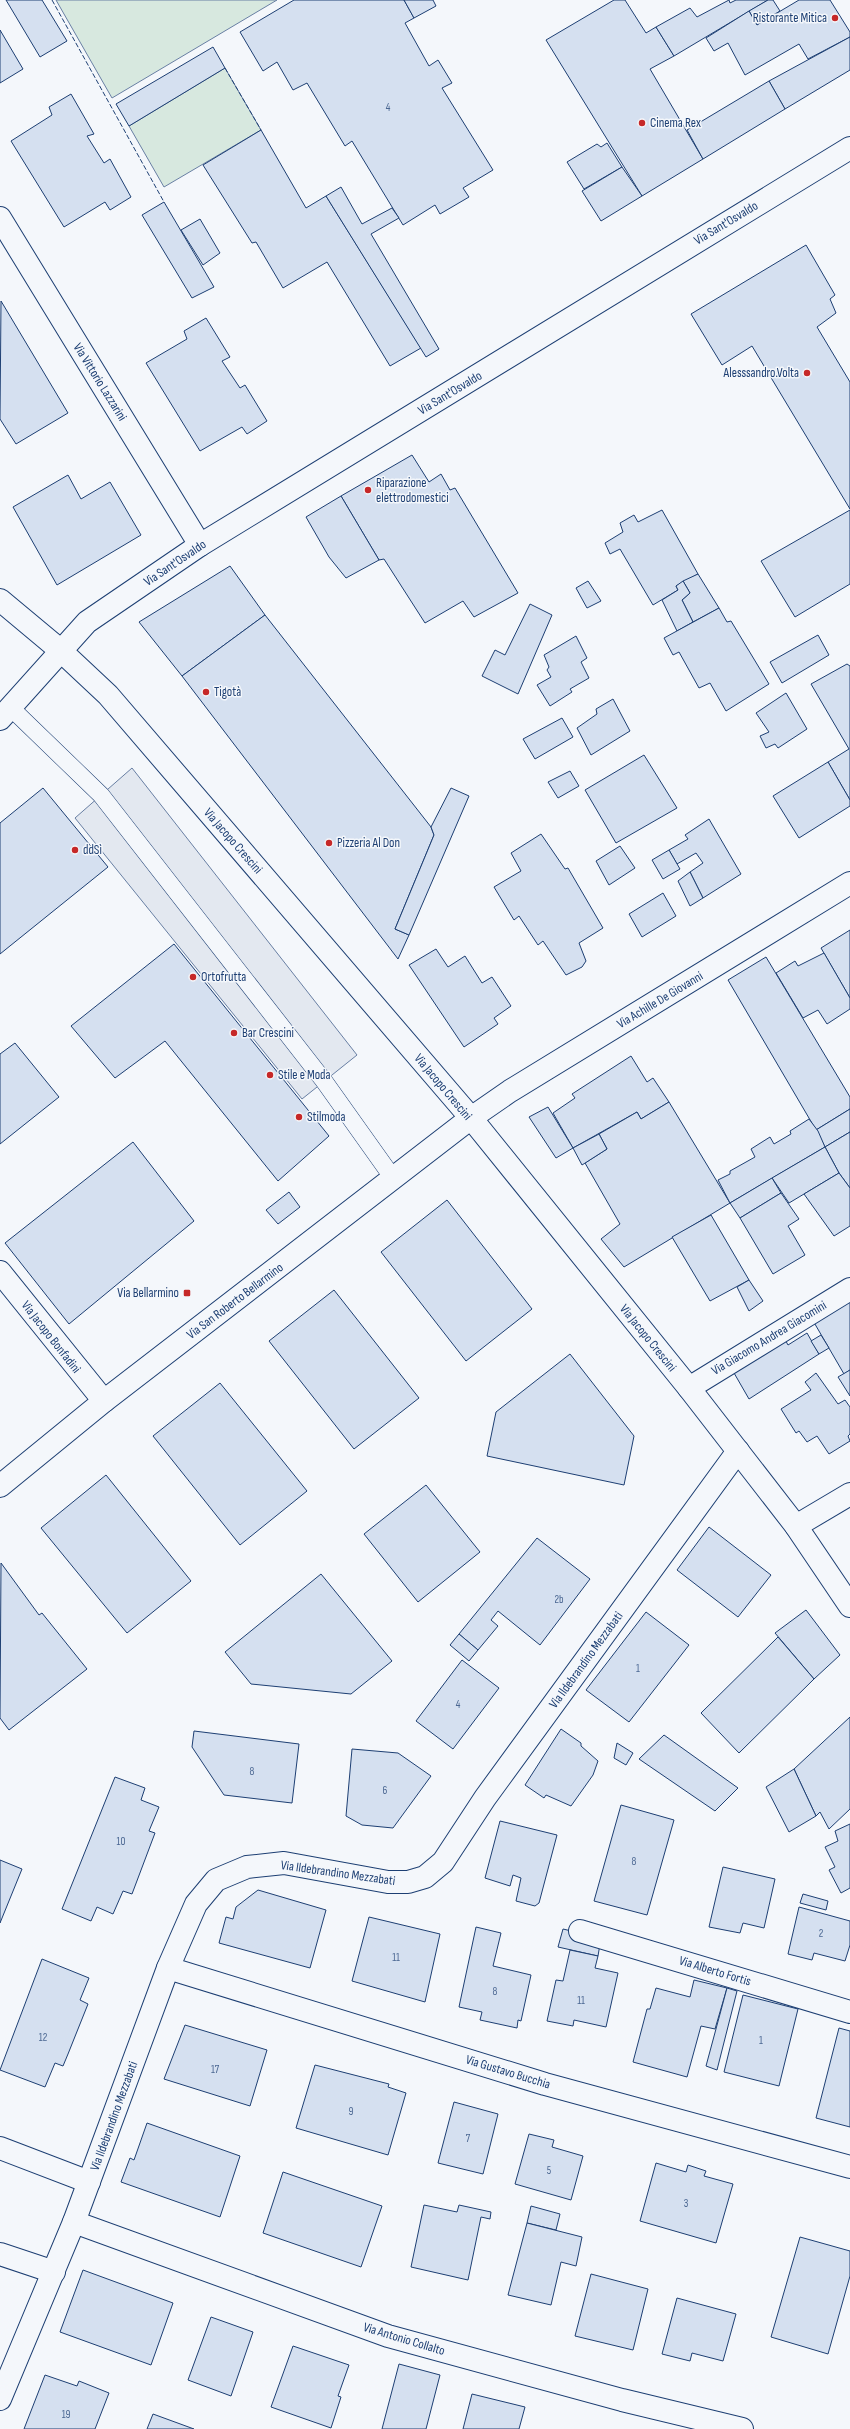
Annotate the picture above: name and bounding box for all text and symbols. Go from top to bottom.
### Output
place label: Ristorante Mitica [753,10,827,26]
marker: Ristorante Mitica [830,13,840,23]
house number: 4 [386,101,391,114]
place label: Cinema Rex [650,115,701,131]
marker: Cinema Rex [637,118,647,128]
street label: Via Sant'Osvaldo [691,198,761,248]
street label: Via Vittorio Lazzarini [70,340,130,424]
place label: Alesssandro.Volta [723,365,799,381]
street label: Via Sant'Osvaldo [415,368,485,418]
marker: Alesssandro.Volta [802,368,812,378]
place label: Riparazione elettrodomestici [376,475,449,506]
marker: Riparazione elettrodomestici [363,485,373,495]
street label: Via Sant'Osvaldo [141,536,209,590]
place label: Tigotà [214,684,241,700]
marker: Tigotà [201,687,211,697]
street label: Via Jacopo Crescini [200,805,266,877]
place label: Pizzeria Al Don [337,835,400,851]
marker: Pizzeria Al Don [324,838,334,848]
place label: ddSì [83,842,102,858]
marker: ddSì [70,845,80,855]
street label: Via Achille De Giovanni [614,968,706,1032]
place label: Ortofrutta [201,969,246,985]
marker: Ortofrutta [188,972,198,982]
place label: Bar Crescini [242,1025,294,1041]
marker: Bar Crescini [229,1028,239,1038]
street label: Via Jacopo Crescini [411,1051,475,1123]
place label: Stile e Moda [278,1067,331,1083]
marker: Stile e Moda [265,1070,275,1080]
place label: Stilmoda [307,1109,346,1125]
marker: Stilmoda [294,1112,304,1122]
street label: Via San Roberto Bellarmino [183,1259,287,1343]
place label: Via Bellarmino [117,1285,179,1301]
marker: Via Bellarmino [182,1288,192,1298]
street label: Via Giacomo Andrea Giacomini [709,1297,829,1379]
street label: Via Jacopo Bonfadini [18,1298,84,1376]
street label: Via Jacopo Crescini [616,1301,680,1375]
house number: 2b [554,1593,564,1606]
street label: Via Ildebrandino Mezzabati [546,1609,626,1711]
house number: 1 [636,1662,640,1675]
house number: 4 [456,1698,461,1711]
house number: 8 [250,1765,255,1778]
house number: 6 [383,1784,388,1797]
house number: 10 [117,1835,125,1848]
house number: 8 [632,1855,637,1868]
street label: Via Ildebrandino Mezzabati [280,1857,396,1889]
house number: 2 [819,1927,824,1940]
house number: 11 [392,1951,400,1964]
street label: Via Alberto Fortis [677,1952,753,1990]
house number: 8 [493,1985,498,1998]
house number: 11 [577,1994,585,2007]
house number: 12 [39,2031,48,2044]
house number: 1 [759,2034,763,2047]
street label: Via Gustavo Bucchia [464,2052,552,2092]
street label: Via Ildebrandino Mezzabati [87,2059,141,2173]
house number: 17 [211,2063,220,2076]
house number: 9 [349,2105,354,2118]
house number: 7 [466,2132,471,2145]
house number: 5 [547,2164,551,2177]
house number: 3 [684,2197,689,2210]
street label: Via Antonio Collalto [361,2319,447,2359]
house number: 19 [62,2408,70,2421]

